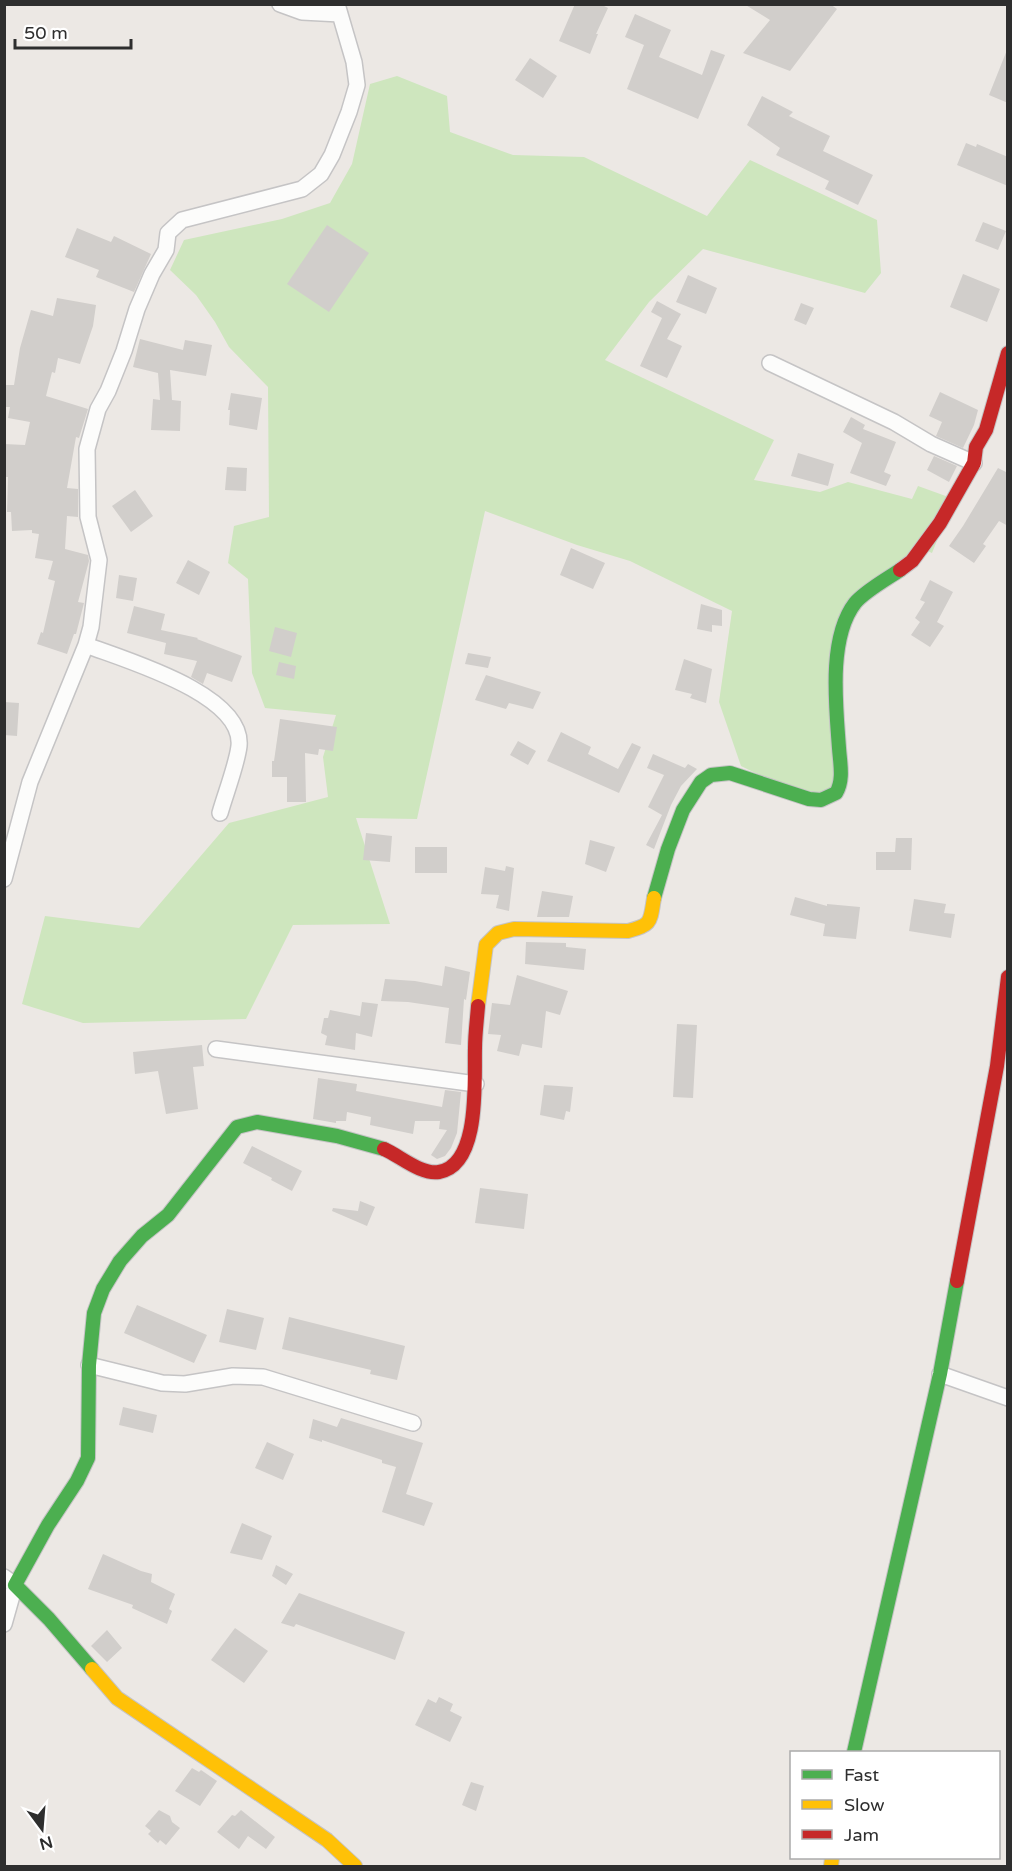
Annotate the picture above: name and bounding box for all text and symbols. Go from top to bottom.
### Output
scale bar [15,12,130,50]
text: 50 m [24,22,68,44]
legend [790,1751,1000,1859]
text: Fast [844,1764,879,1786]
text: Slow [844,1794,885,1816]
north arrow [12,1799,72,1859]
text: Jam [844,1824,879,1846]
text: N [37,1831,55,1854]

